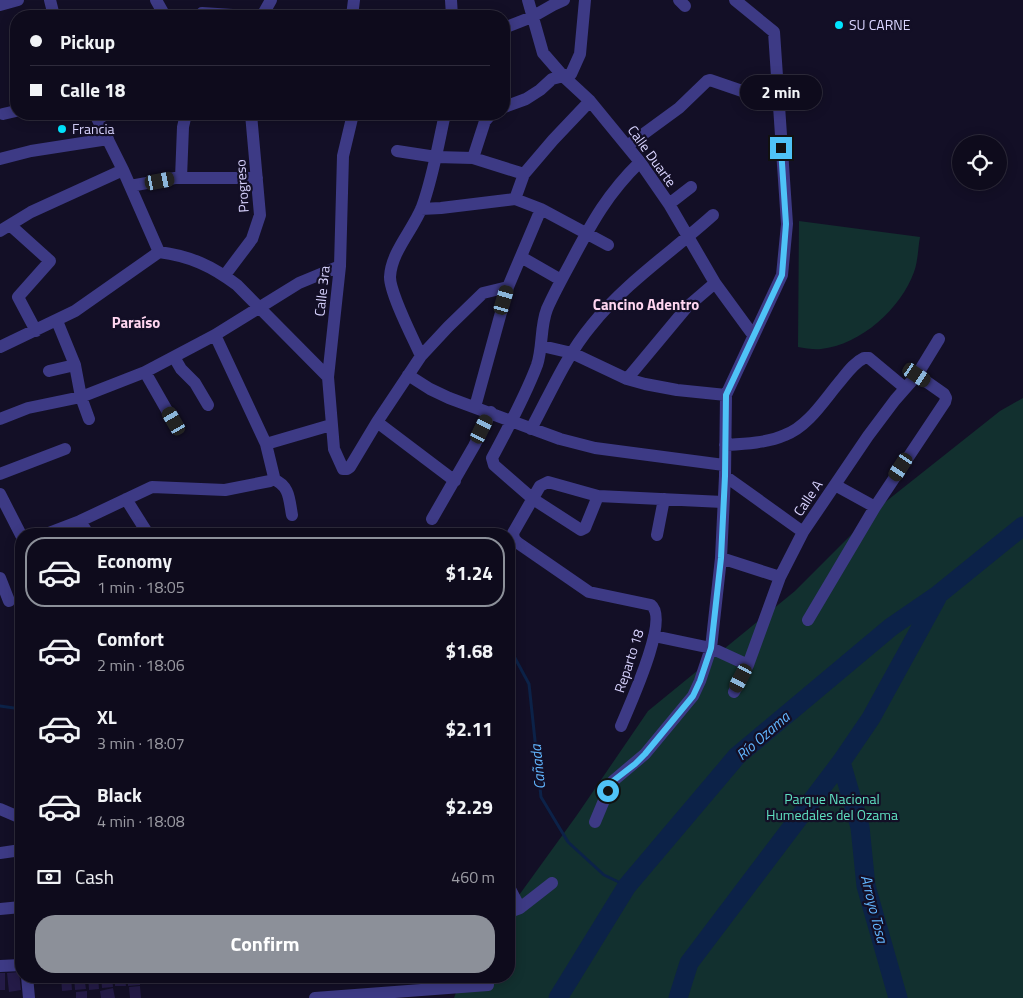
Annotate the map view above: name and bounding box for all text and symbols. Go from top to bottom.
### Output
place label: SU CARNE [849,14,911,35]
marker: SU CARNE [833,19,845,31]
text: Pickup [60,27,115,56]
text: Calle 18 [60,75,125,104]
callout: 2 min [740,76,822,110]
text: 2 min [762,80,800,104]
place label: Francia [72,118,115,139]
street label: Calle Duarte [623,121,682,191]
marker: Francia [56,123,68,135]
map controls [952,135,1007,190]
button: locate [952,135,1007,190]
route end [770,137,792,159]
street label: Progreso [229,159,254,213]
car [143,171,176,191]
street label: Calle 3ra [308,265,335,317]
car [492,284,515,316]
district label: Cancino Adentro [593,293,699,316]
district label: Paraíso [112,311,160,334]
car [900,360,933,390]
car [160,404,187,438]
car [468,412,495,446]
car [886,450,915,484]
street label: Calle A [788,475,828,520]
text: Economy [97,546,172,575]
icon: car [37,550,82,595]
text: $1.24 [446,558,493,587]
text: 1 min · 18:05 [97,575,185,599]
text: Comfort [97,624,164,653]
street label: Reparto 18 [608,626,649,695]
icon: car [37,628,82,673]
text: $1.68 [446,636,493,665]
text: 2 min · 18:06 [97,653,185,677]
car [727,661,754,695]
text: XL [97,702,117,731]
water label: Río Ozama [731,705,796,765]
icon: car [37,706,82,751]
text: $2.11 [446,714,493,743]
text: 3 min · 18:07 [97,731,185,755]
water label: Cañada [524,742,551,791]
text: Black [97,780,142,809]
route start [597,780,619,802]
icon: car [37,784,82,829]
park label: Parque Nacional Humedales del Ozama [766,788,898,825]
text: $2.29 [446,792,493,821]
text: 4 min · 18:08 [97,809,185,833]
text: Cash [75,862,114,891]
icon: cash [35,863,63,891]
text: 460 m [451,865,495,889]
water label: Arroyo Tosa [855,872,894,947]
button: Confirm [35,915,495,973]

